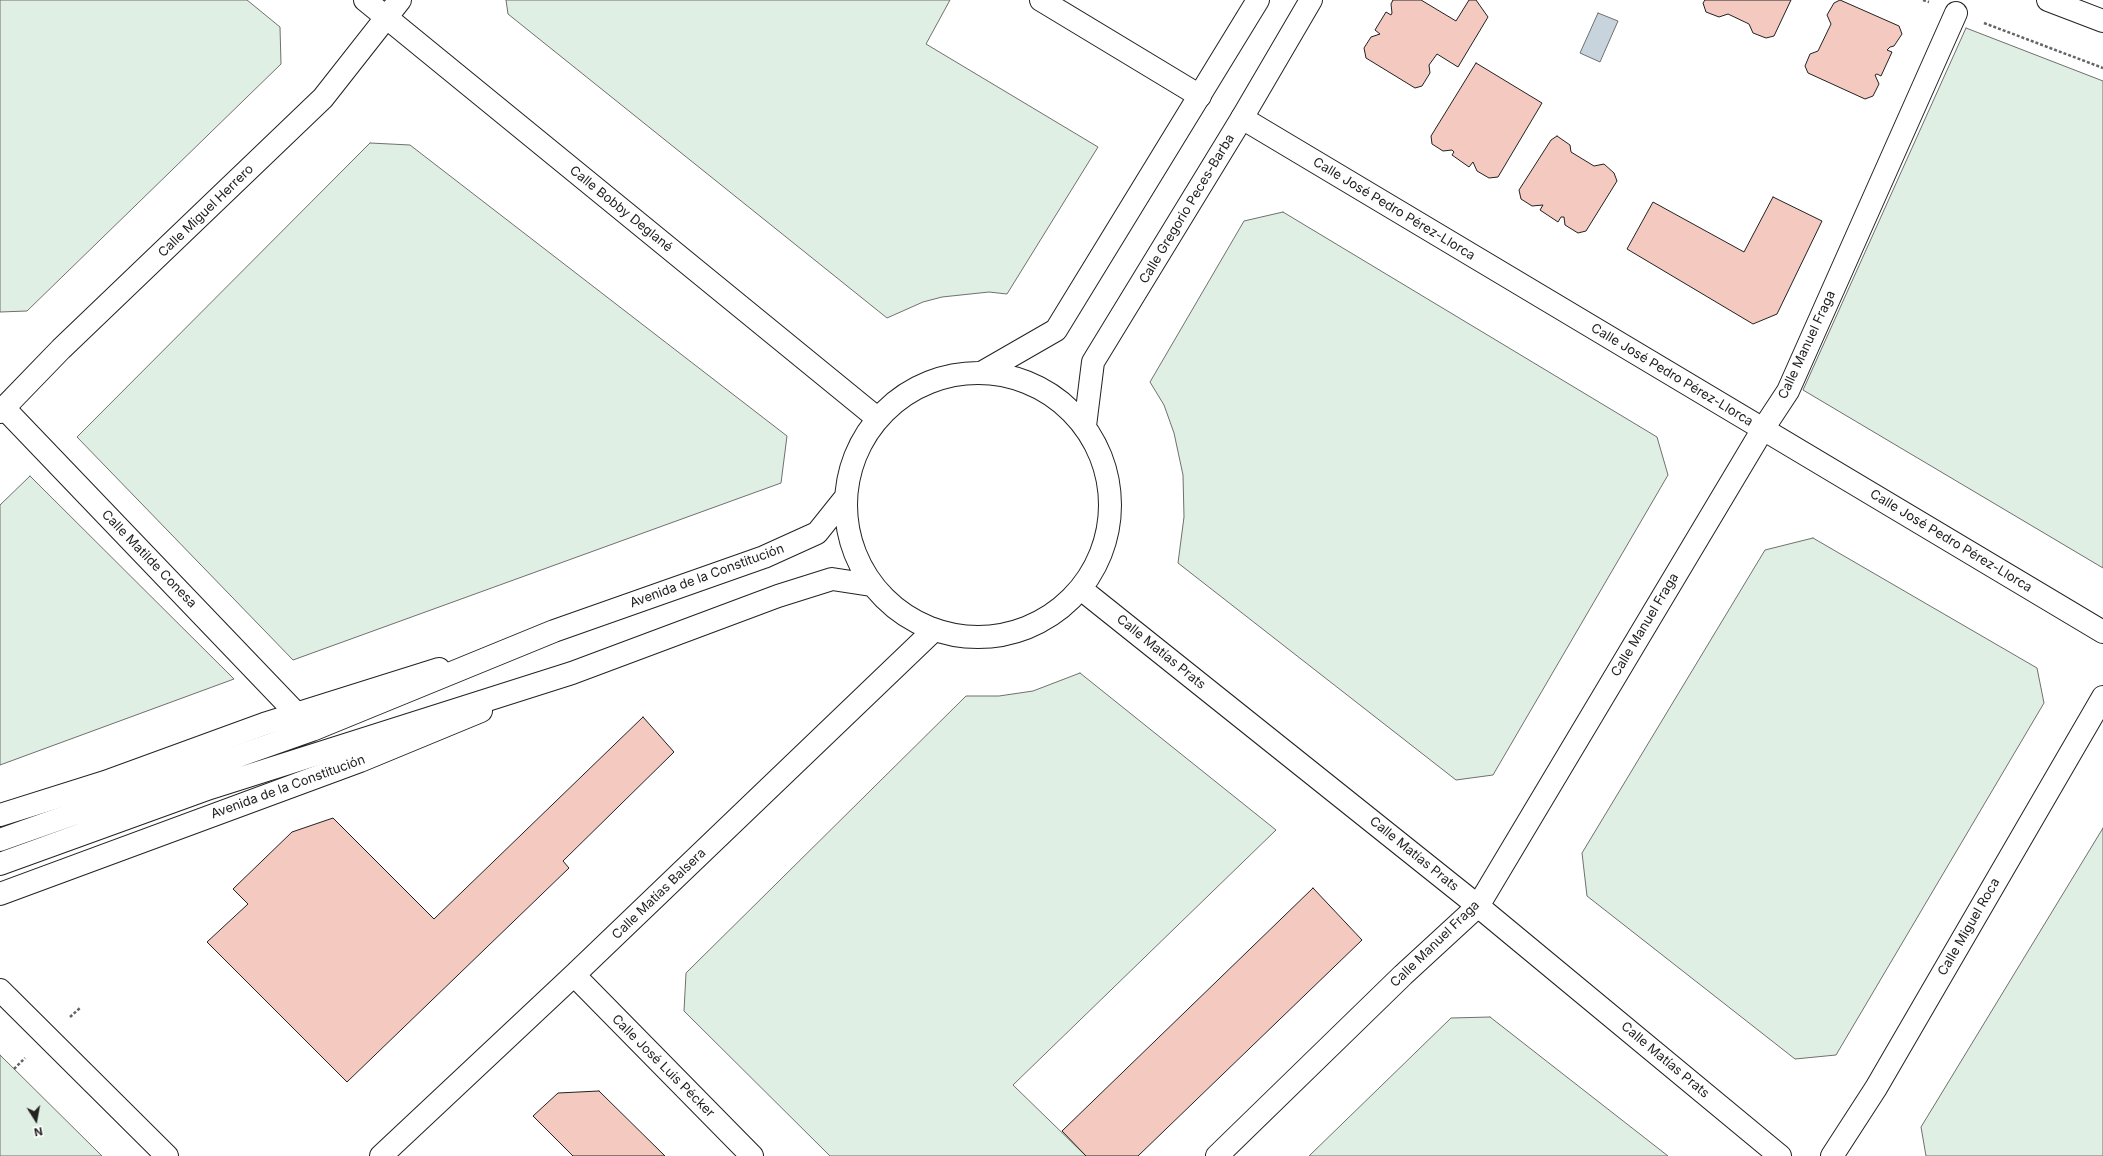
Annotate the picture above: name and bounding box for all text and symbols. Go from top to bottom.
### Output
street label: Calle Gregorio Peces-Barba [1136,131,1238,287]
street label: Calle José Pedro Pérez-Llorca [1310,154,1478,264]
street label: Calle Miguel Herrero [155,162,257,260]
street label: Calle Bobby Deglané [566,163,676,255]
street label: Calle Manuel Fraga [1775,288,1839,402]
street label: Calle José Pedro Pérez-Llorca [1588,320,1756,430]
street label: Calle José Pedro Pérez-Llorca [1867,486,2035,596]
street label: Calle Matilde Conesa [98,507,200,611]
street label: Avenida de la Constitución [628,541,786,611]
street label: Calle Manuel Fraga [1608,570,1682,680]
street label: Calle Matías Prats [1113,611,1209,693]
street label: Avenida de la Constitución [209,752,367,822]
street label: Calle Matías Prats [1366,813,1462,895]
street label: Calle Matías Balsera [609,845,709,943]
street label: Calle Miguel Roca [1935,875,2003,979]
street label: Calle Manuel Fraga [1387,897,1483,991]
street label: Calle José Luis Pécker [608,1011,718,1121]
street label: Calle Matías Prats [1618,1019,1712,1101]
north arrow [16,1100,56,1140]
text: N [33,1124,44,1139]

